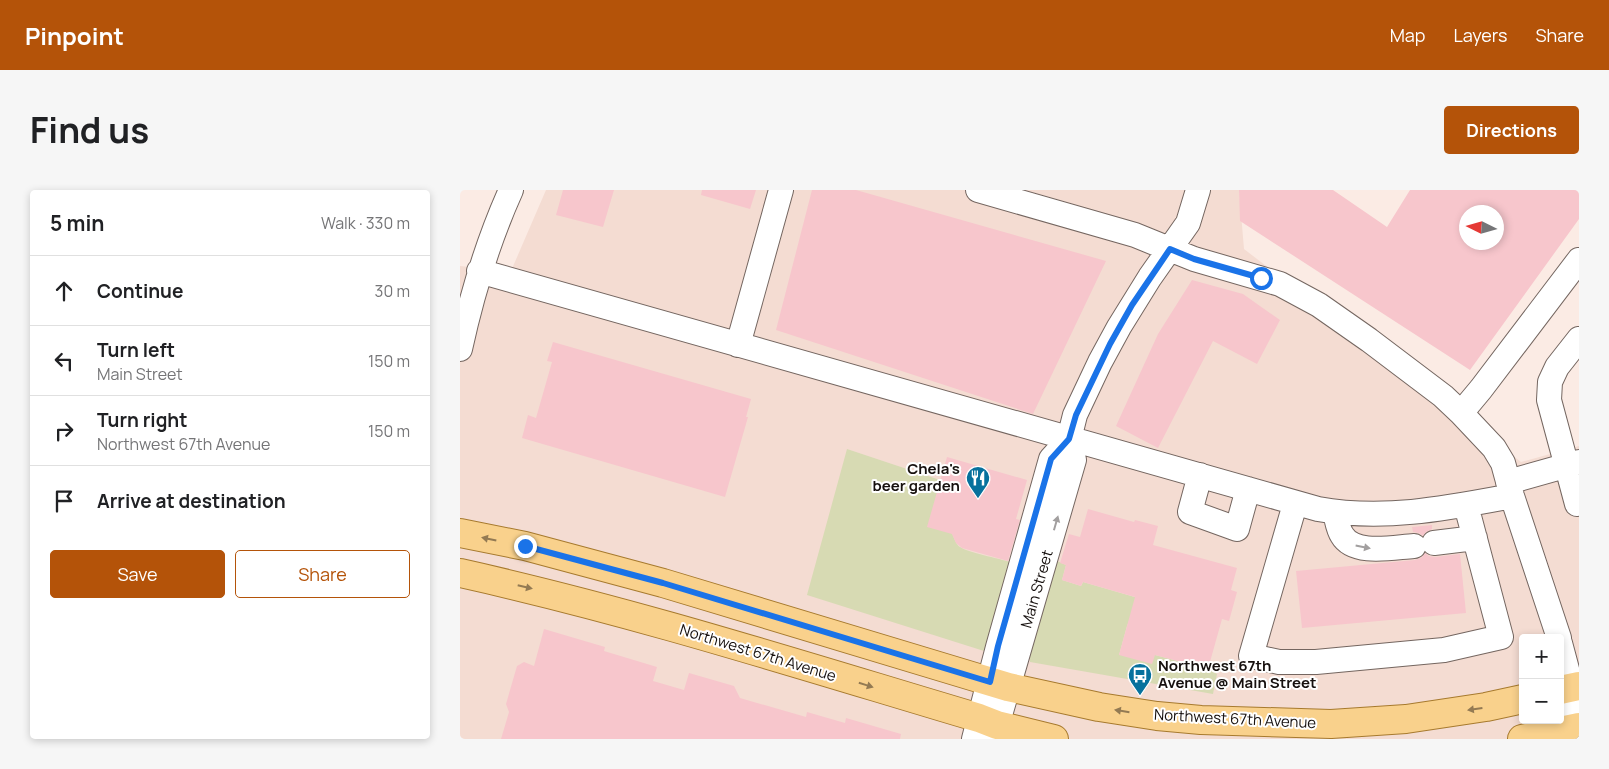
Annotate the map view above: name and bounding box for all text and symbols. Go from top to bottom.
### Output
text: Pinpoint [25,19,124,52]
text: Map [1390,23,1425,47]
text: Layers [1453,23,1507,47]
text: Share [1535,23,1584,47]
text: Find us [30,106,149,154]
button: Directions [1444,106,1579,154]
north arrow [1459,205,1504,250]
text: 5 min [50,209,104,237]
text: Walk · 330 m [321,212,410,234]
route start [1250,267,1273,290]
icon: ahead [50,277,78,305]
text: Continue [97,278,183,304]
text: 30 m [375,280,410,302]
text: Turn left [97,337,175,363]
icon: left [50,347,78,375]
text: 150 m [368,350,410,372]
text: Main Street [97,363,183,385]
text: Turn right [97,407,187,433]
icon: right [50,417,78,445]
text: 150 m [368,420,410,442]
text: Northwest 67th Avenue [97,433,270,455]
place label: Chela's beer garden [873,458,960,496]
restaurant icon: Chela's beer garden [965,465,991,499]
icon: arrive [50,487,78,515]
text: Arrive at destination [97,488,286,514]
one-way arrow [1052,516,1060,531]
one-way arrow [480,534,496,542]
route end [514,535,537,558]
one-way arrow [1355,544,1371,552]
street label: Main Street [1015,547,1058,630]
button: Save [50,550,225,598]
button: Share [235,550,410,598]
one-way arrow [517,583,532,591]
street label: Northwest 67th Avenue [677,619,839,686]
map controls [1519,634,1564,724]
button: + [1519,634,1564,679]
place label: Northwest 67th Avenue @ Main Street [1158,655,1317,693]
bus stop icon: Northwest 67th Avenue @ Main Street [1127,662,1153,696]
button: − [1519,679,1564,724]
one-way arrow [859,681,874,689]
street label: Northwest 67th Avenue [1153,704,1317,733]
one-way arrow [1467,705,1483,713]
one-way arrow [1113,707,1129,715]

